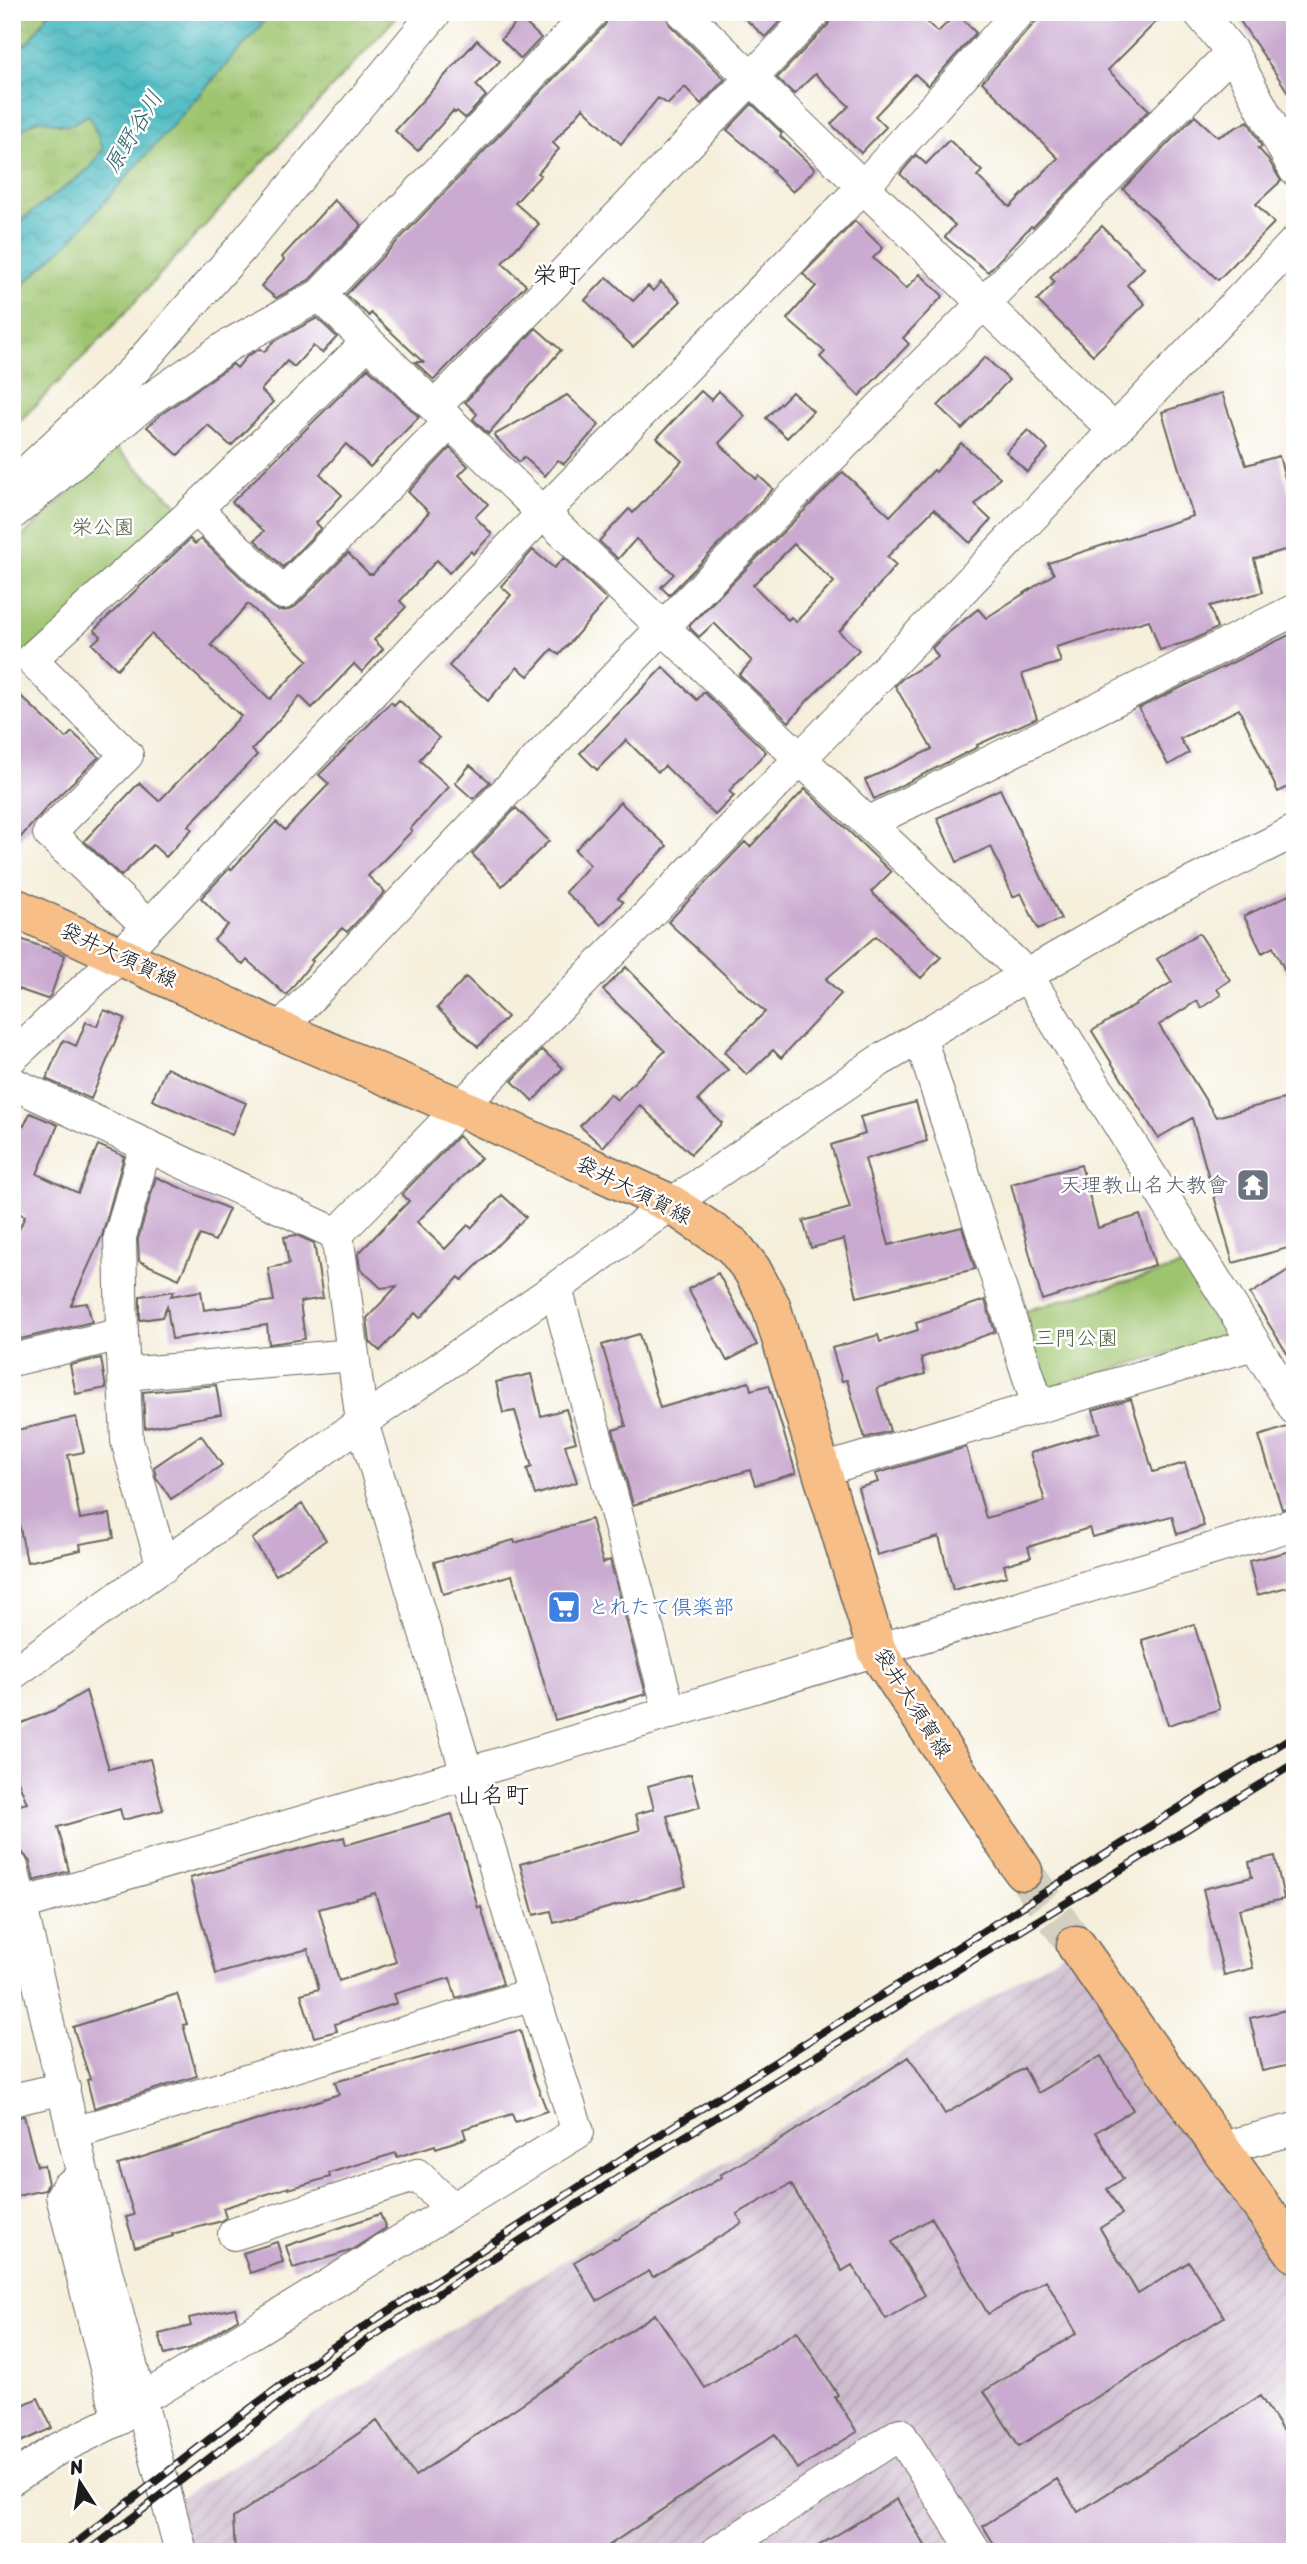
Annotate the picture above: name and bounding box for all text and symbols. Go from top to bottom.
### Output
water label: 原野谷川 [92,82,174,182]
district label: 栄町 [533,254,581,296]
park label: 栄公園 [72,508,135,546]
street label: 袋井大須賀線 [54,911,184,999]
street label: 袋井大須賀線 [569,1144,699,1236]
place label: 天理教山名大教會 [1060,1166,1228,1204]
temple icon: 天理教山名大教會 [1234,1166,1272,1204]
park label: 三門公園 [1034,1319,1118,1357]
supermarket icon: とれたて倶楽部 [545,1588,583,1626]
place label: とれたて倶楽部 [588,1588,734,1626]
street label: 袋井大須賀線 [864,1640,962,1766]
district label: 山名町 [457,1774,529,1816]
north arrow [46,2448,116,2518]
text: N [66,2449,87,2485]

